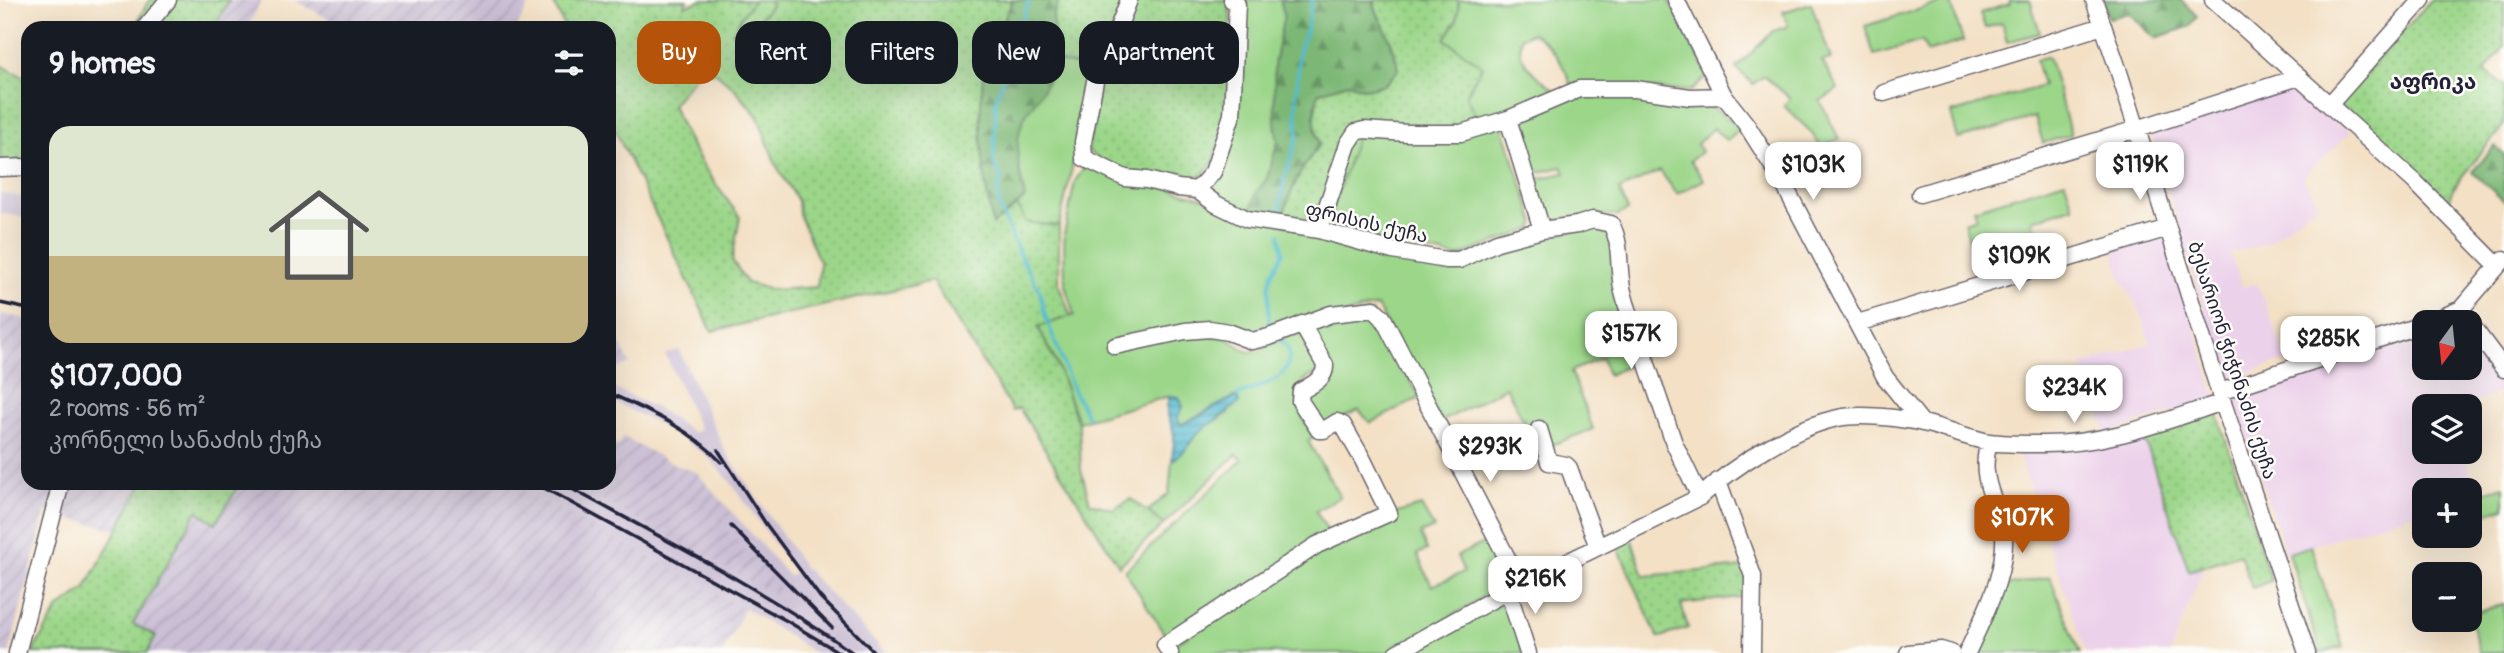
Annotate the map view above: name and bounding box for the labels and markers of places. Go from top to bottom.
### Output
pin: $103K [1764,142,1862,202]
pin: $119K [2091,142,2189,202]
pin: $109K [1970,233,2068,293]
pin: $157K [1582,312,1680,371]
pin: $285K [2279,316,2377,376]
pin: $234K [2025,366,2123,425]
pin: $293K [1441,424,1539,484]
pin: $107K [1973,496,2071,555]
pin: $216K [1486,556,1584,616]

